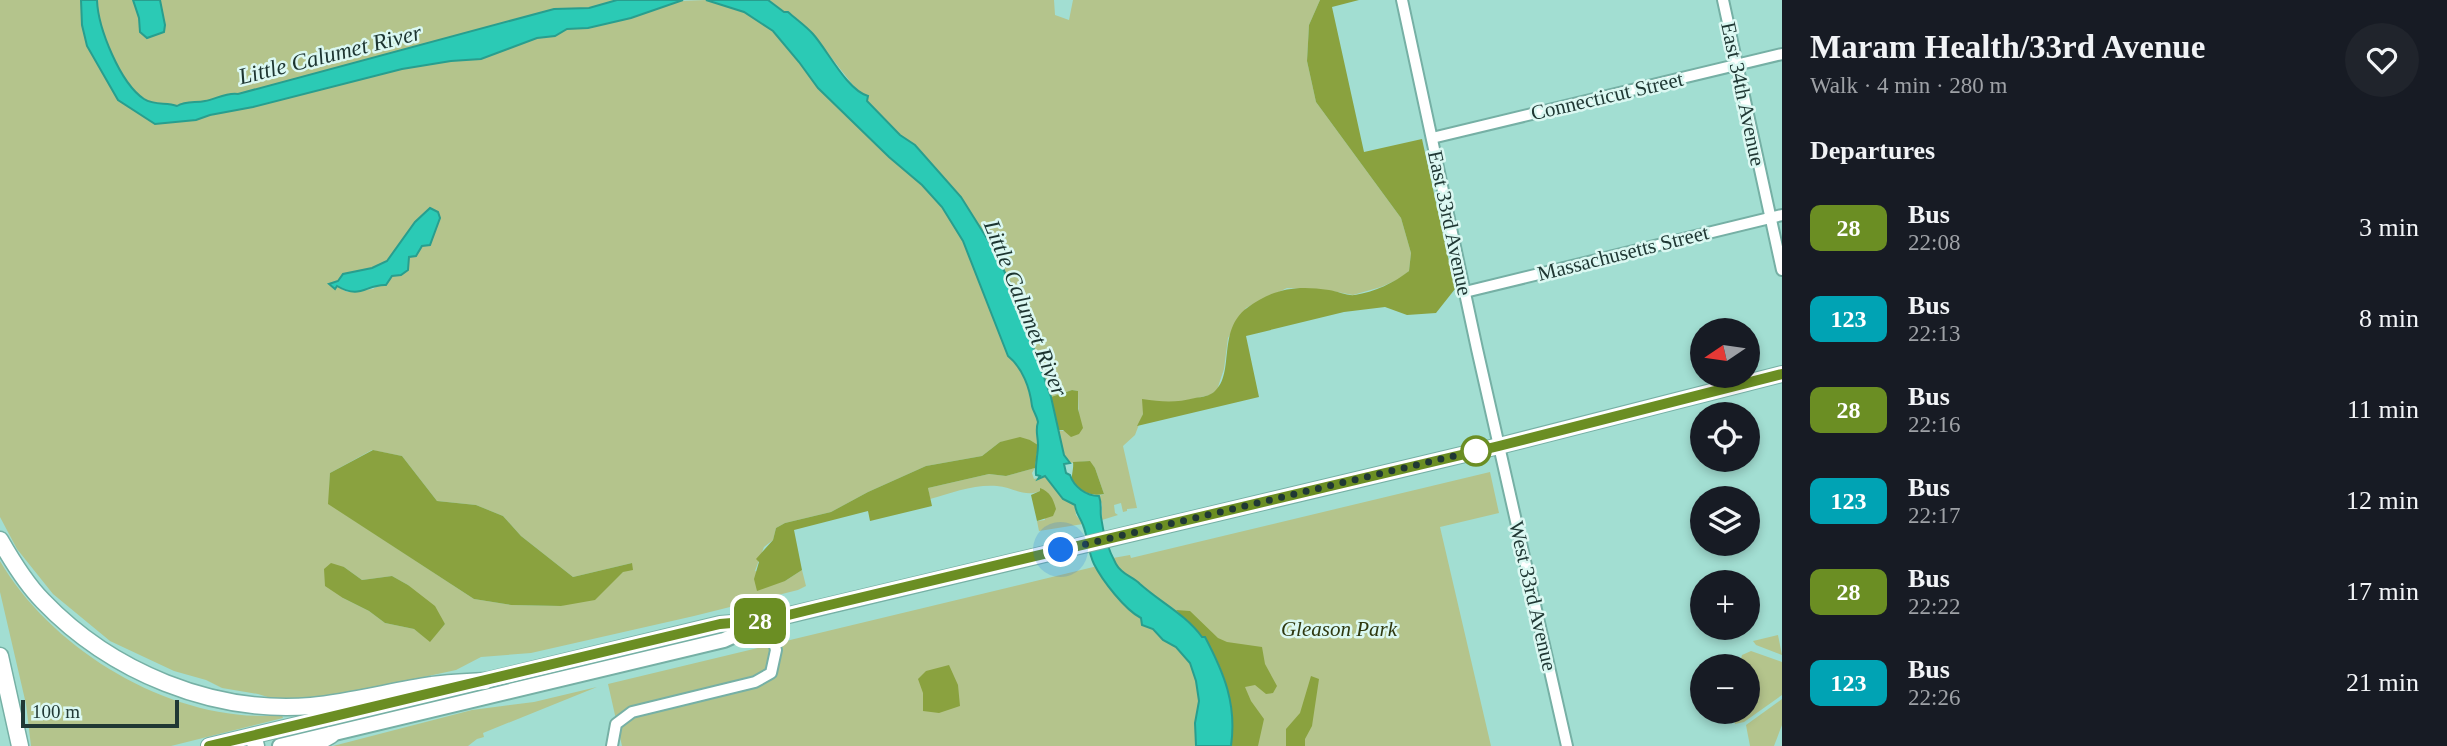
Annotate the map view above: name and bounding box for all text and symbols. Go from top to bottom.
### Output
water label: Little Calumet River [235,19,425,90]
street label: East 34th Avenue [1716,20,1770,168]
button: heart [2345,23,2419,97]
text: Maram Health/33rd Avenue [1810,29,2205,65]
street label: Connecticut Street [1528,67,1686,125]
text: Walk · 4 min · 280 m [1810,73,2007,98]
text: Departures [1810,136,1935,165]
street label: East 33rd Avenue [1423,148,1477,298]
text: Bus [1908,200,1950,229]
text: 3 min [2359,213,2419,242]
text: 28 [1837,215,1861,241]
water label: Little Calumet River [978,216,1073,401]
street label: Massachusetts Street [1535,220,1711,286]
text: 22:08 [1908,230,1960,255]
text: Bus [1908,291,1950,320]
text: 8 min [2359,304,2419,333]
text: 123 [1831,306,1867,332]
north arrow [1690,318,1760,388]
map controls [1690,318,1760,724]
text: 22:13 [1908,321,1960,346]
text: Bus [1908,382,1950,411]
text: 11 min [2347,395,2419,424]
text: 28 [1837,397,1861,423]
button: locate [1690,402,1760,472]
text: 22:16 [1908,412,1960,437]
unlabelled marker [1461,436,1491,466]
text: Bus [1908,473,1950,502]
button: layers [1690,486,1760,556]
text: 12 min [2346,486,2419,515]
text: 123 [1831,488,1867,514]
text: 22:17 [1908,503,1960,528]
street label: West 33rd Avenue [1504,519,1562,673]
your location [1043,532,1078,567]
text: Bus [1908,564,1950,593]
button: + [1690,570,1760,640]
text: 17 min [2346,577,2419,606]
text: 28 [1837,579,1861,605]
text: 22:22 [1908,594,1960,619]
line badge: 28 [728,598,792,644]
text: 28 [748,608,772,634]
park label: Gleason Park [1281,617,1398,641]
button: − [1690,654,1760,724]
text: Bus [1908,655,1950,684]
text: 21 min [2346,668,2419,697]
text: 123 [1831,670,1867,696]
text: 22:26 [1908,685,1960,710]
scale bar [21,697,178,729]
text: 100 m [32,701,80,722]

